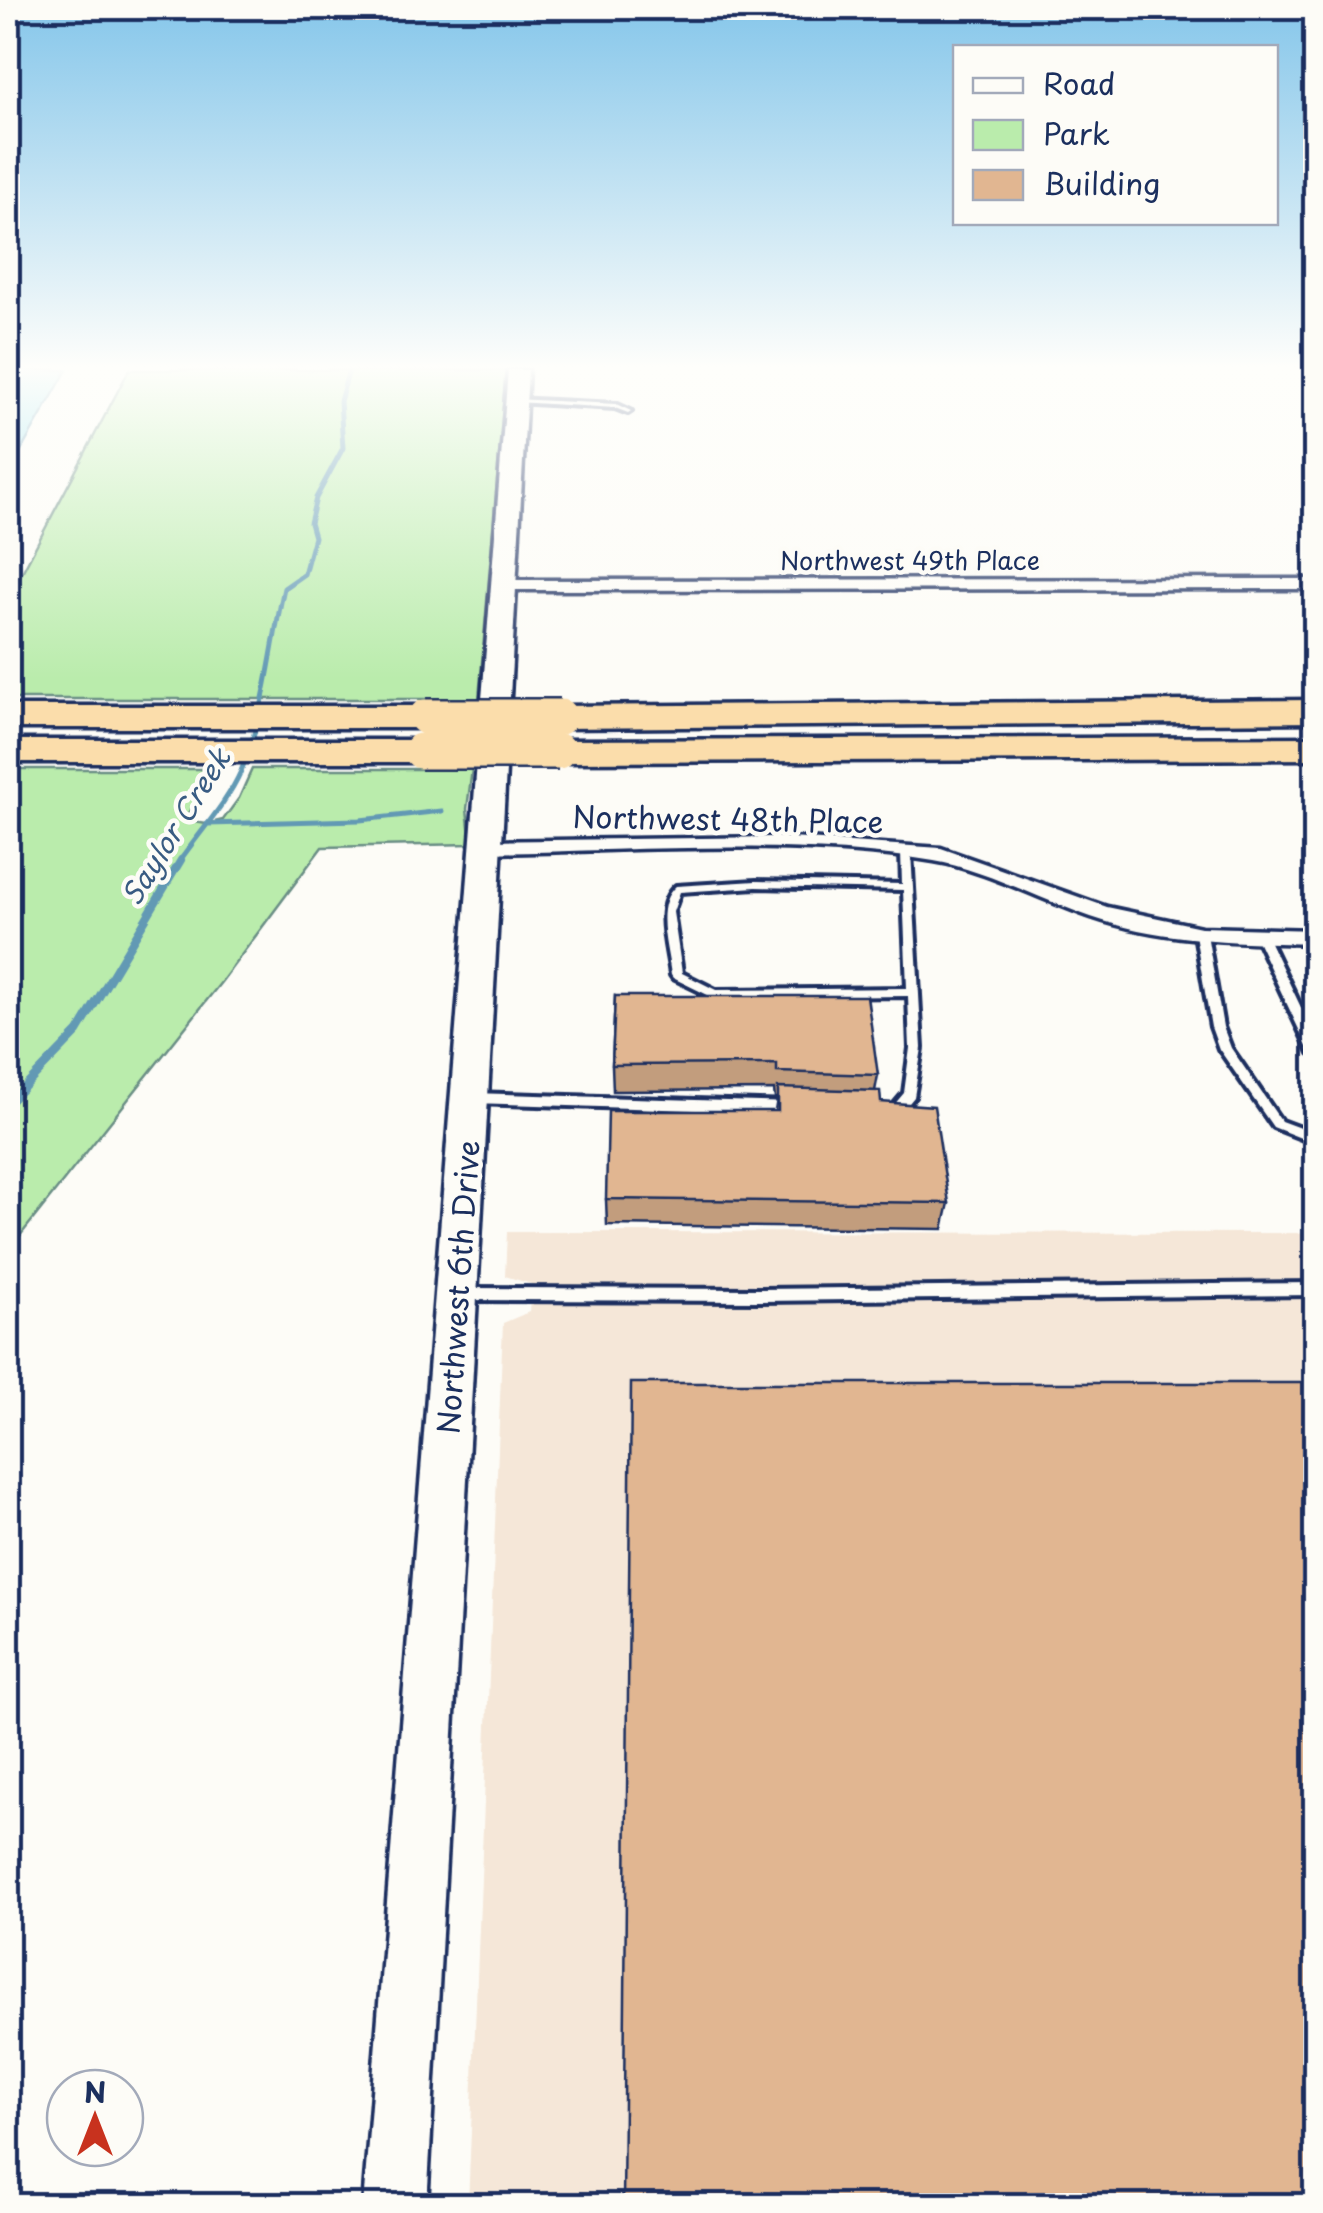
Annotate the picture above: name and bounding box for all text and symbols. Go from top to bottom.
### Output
legend [953,45,1278,225]
text: Road [1043,60,1116,105]
text: Park [1043,110,1110,155]
text: Building [1043,160,1160,205]
street label: Northwest 49th Place [780,541,1040,579]
water label: Saylor Creek [110,738,241,913]
street label: Northwest 48th Place [572,793,884,843]
street label: Northwest 6th Drive [424,1139,490,1435]
north arrow [45,2068,145,2168]
text: N [84,2070,106,2113]

